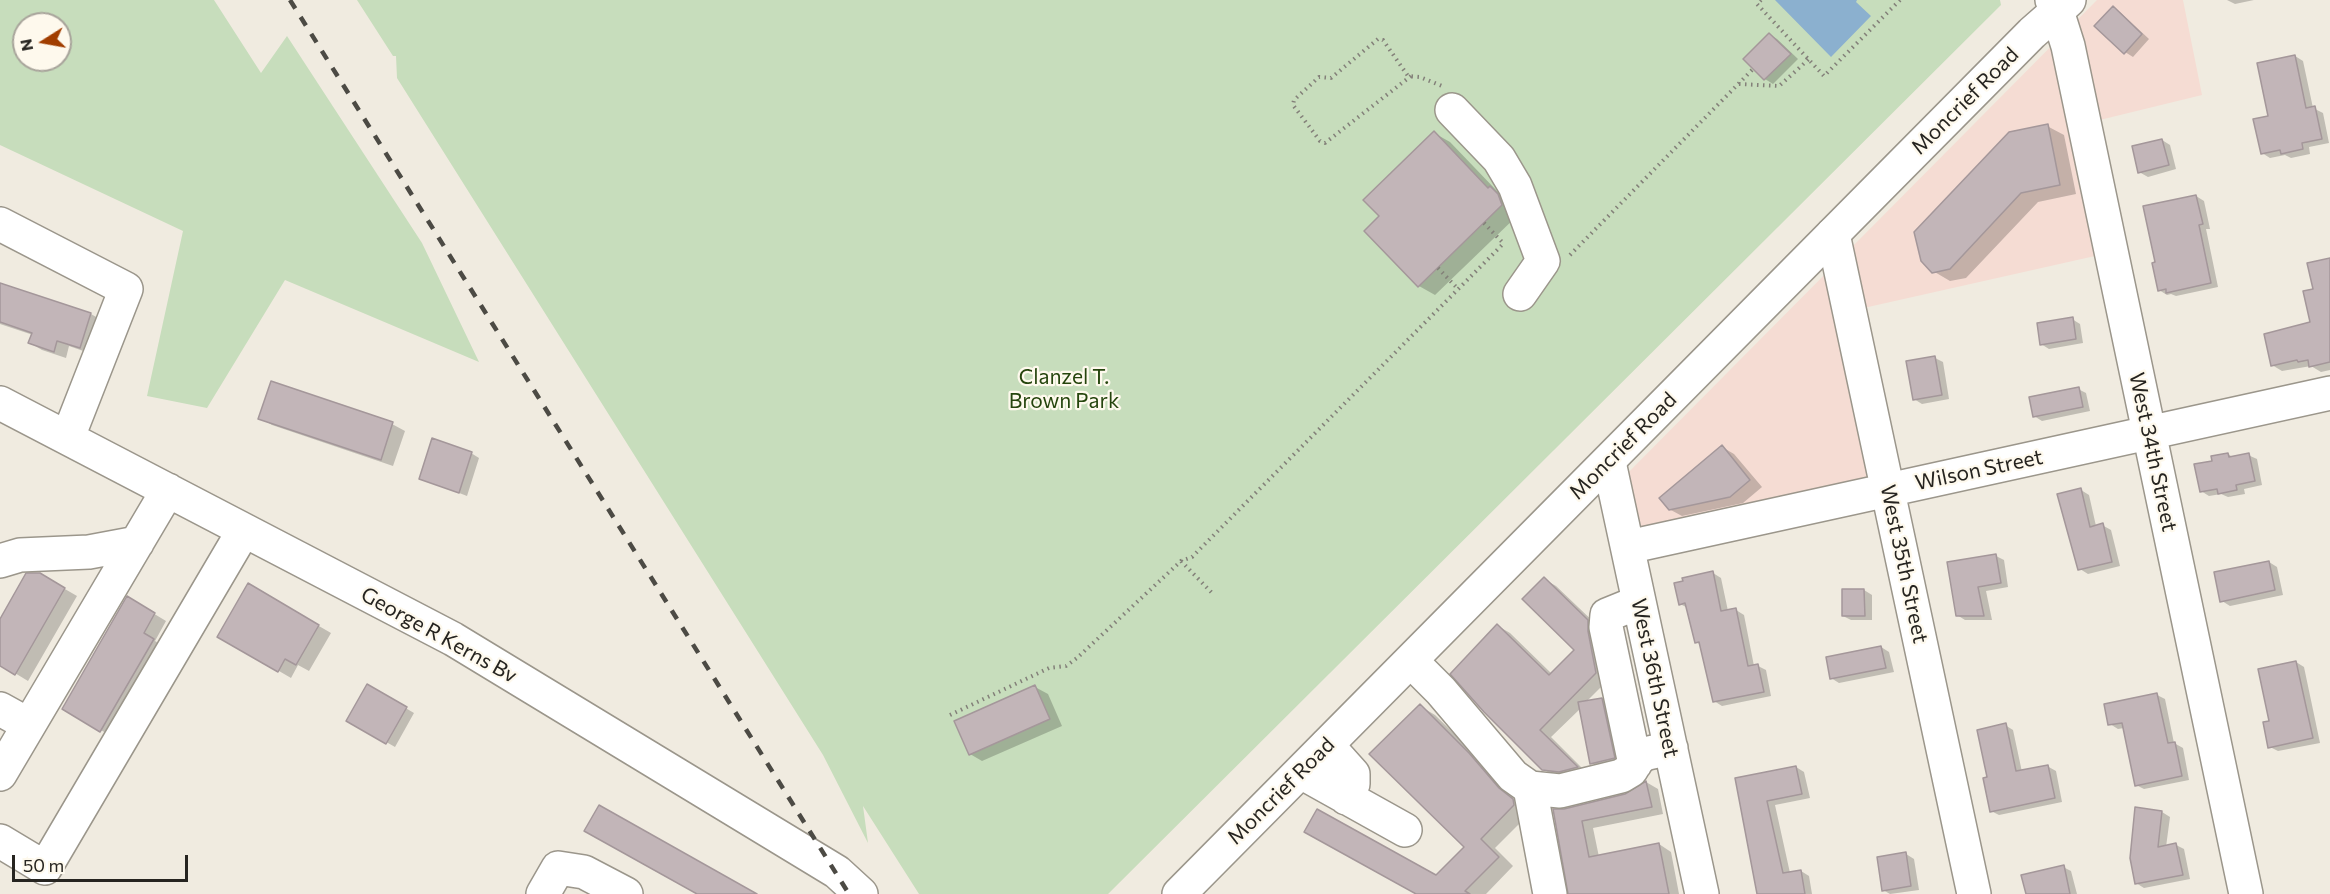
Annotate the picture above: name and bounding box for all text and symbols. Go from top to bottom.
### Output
north arrow [12,12,72,72]
text: N [15,37,36,53]
street label: Moncrief Road [1906,42,2024,160]
park label: Clanzel T. Brown Park [1009,364,1119,414]
street label: West 34th Street [2124,370,2182,534]
street label: Moncrief Road [1564,387,1682,505]
street label: Wilson Street [1913,444,2045,496]
street label: West 35th Street [1875,483,1933,645]
street label: George R Kerns Bv [357,582,521,688]
street label: West 36th Street [1626,596,1684,760]
street label: Moncrief Road [1222,732,1340,850]
scale bar [15,843,190,881]
text: 50 m [23,854,64,876]

